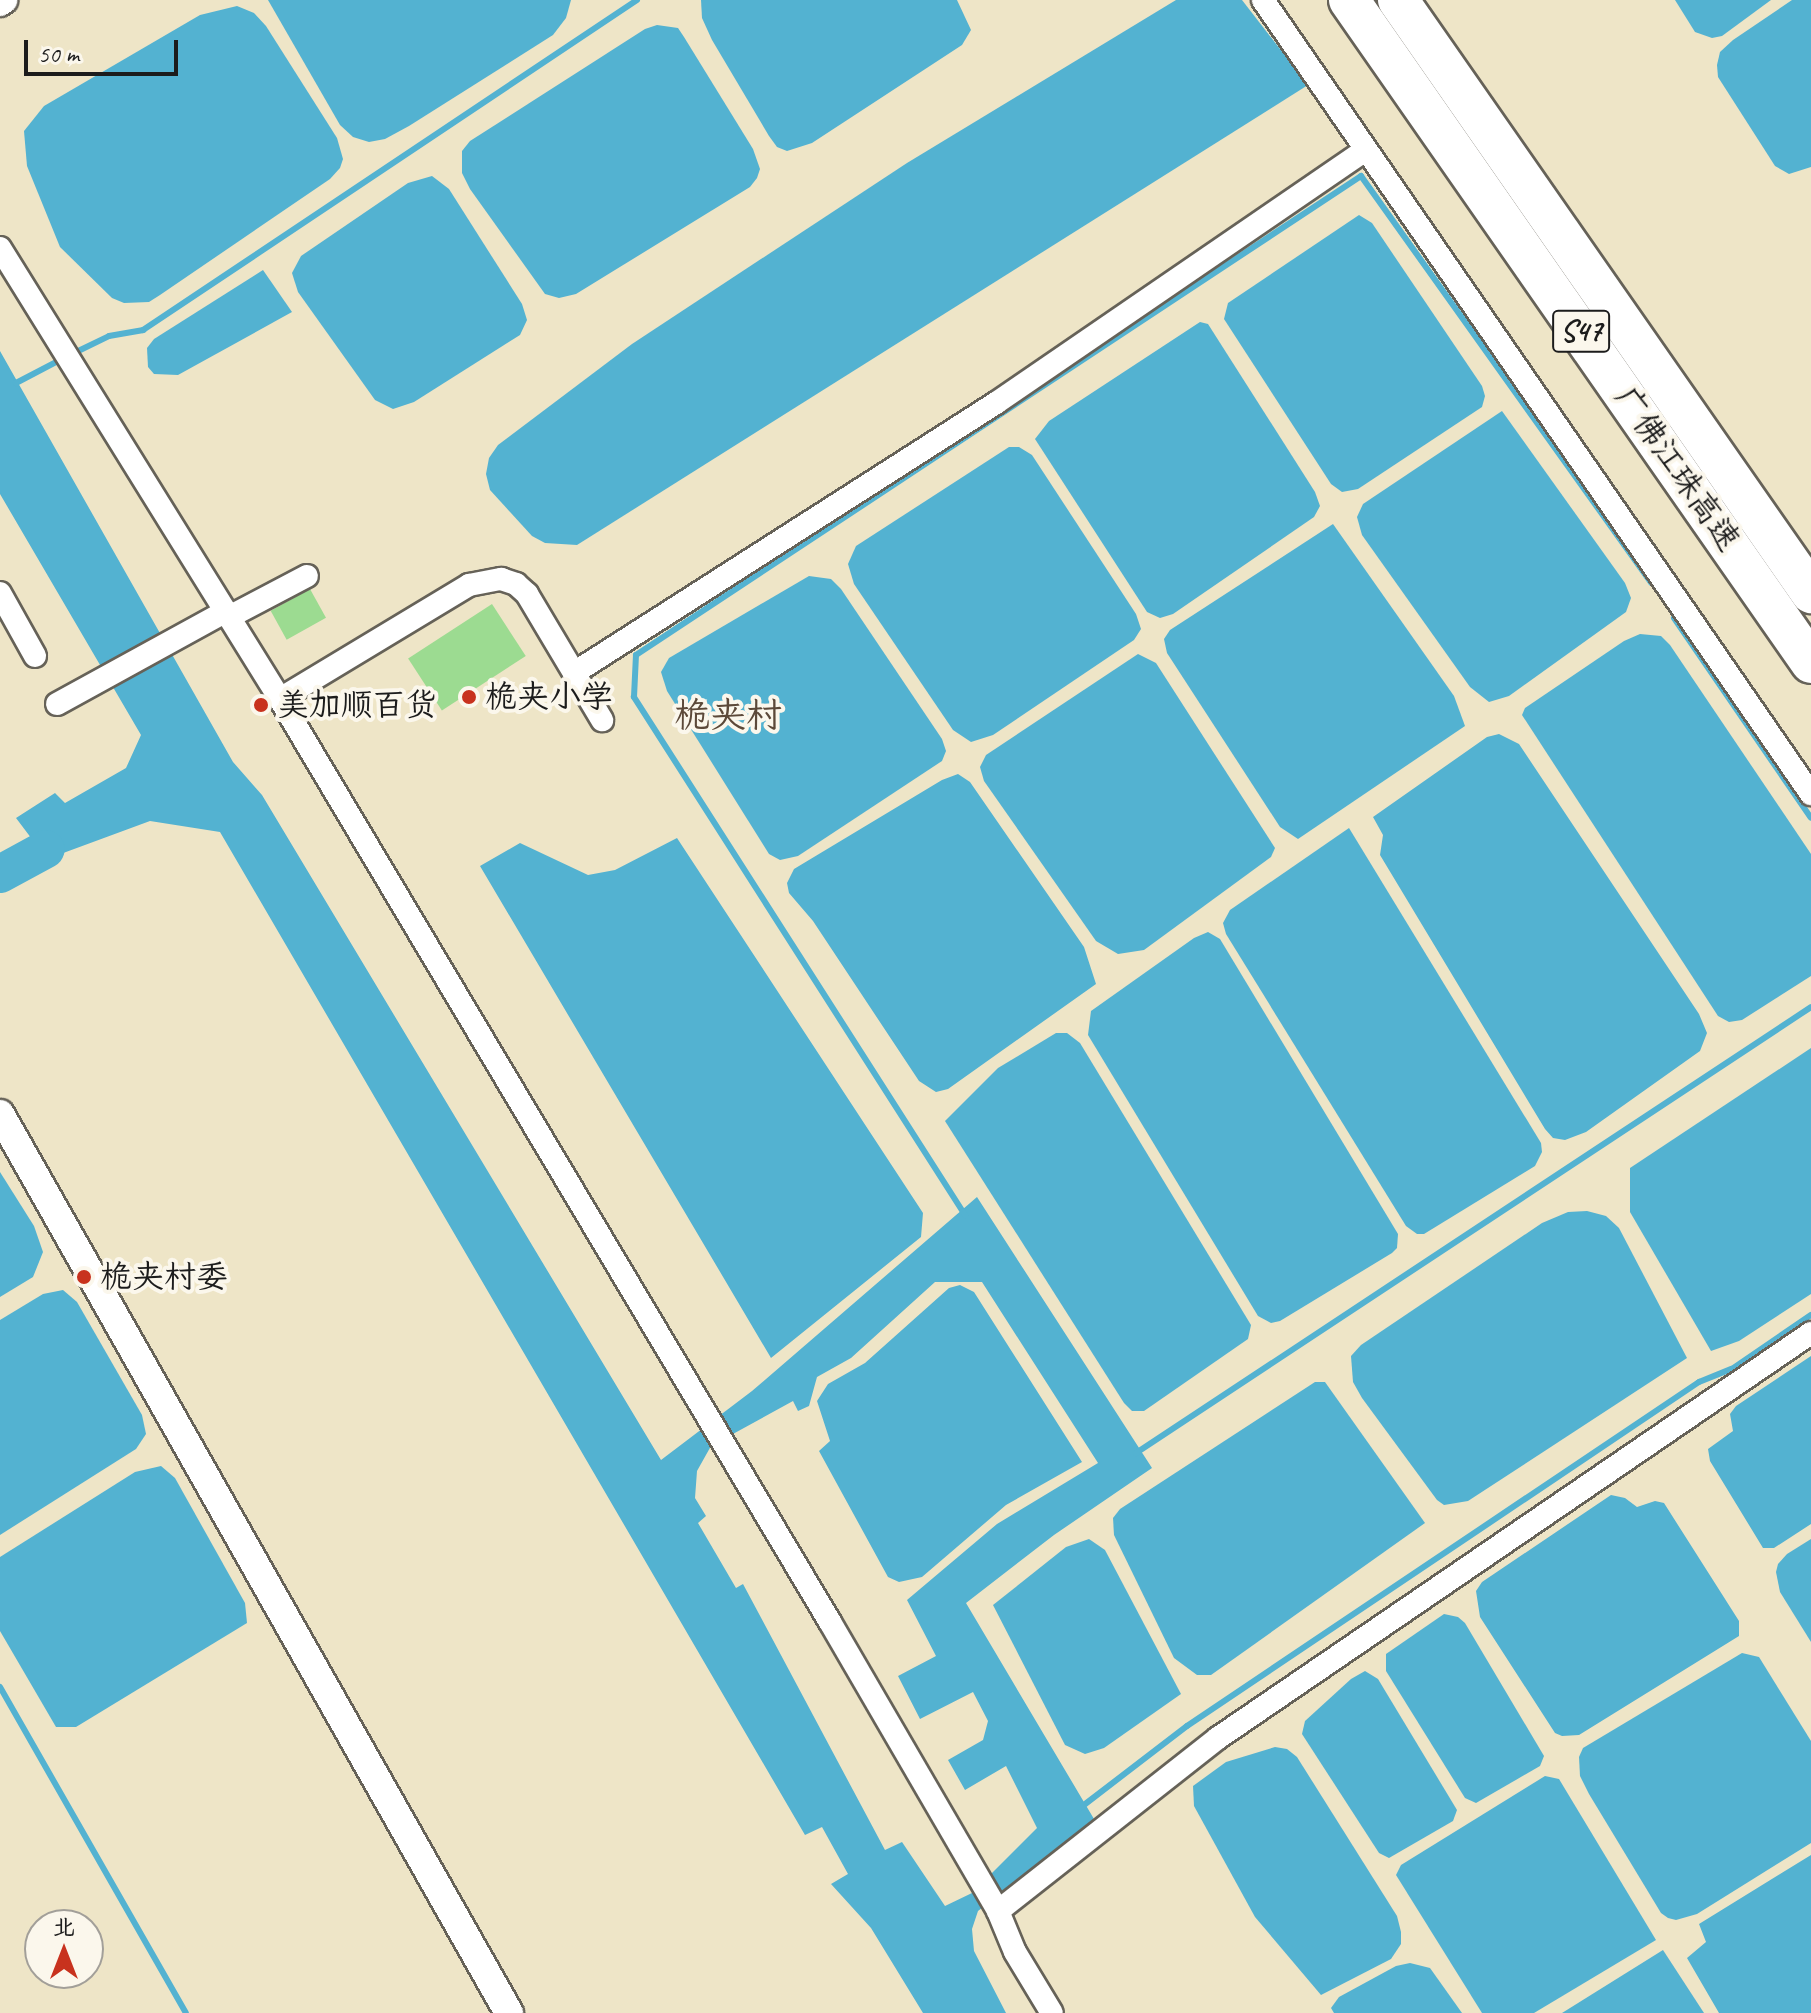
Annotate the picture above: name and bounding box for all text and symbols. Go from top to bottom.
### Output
scale bar [28,24,182,74]
text: 50 m [38,39,79,69]
road number: S47 [1551,305,1611,357]
street label: 广佛江珠高速 [1606,379,1748,559]
place label: 桅夹小学 [485,678,613,716]
place label: 美加顺百货 [277,686,437,724]
marker: 桅夹小学 [460,688,478,706]
district label: 桅夹村 [674,694,782,738]
marker: 美加顺百货 [252,696,270,714]
place label: 桅夹村委 [100,1258,228,1296]
marker: 桅夹村委 [75,1268,93,1286]
north arrow [24,1909,104,1989]
text: 北 [53,1913,75,1941]

